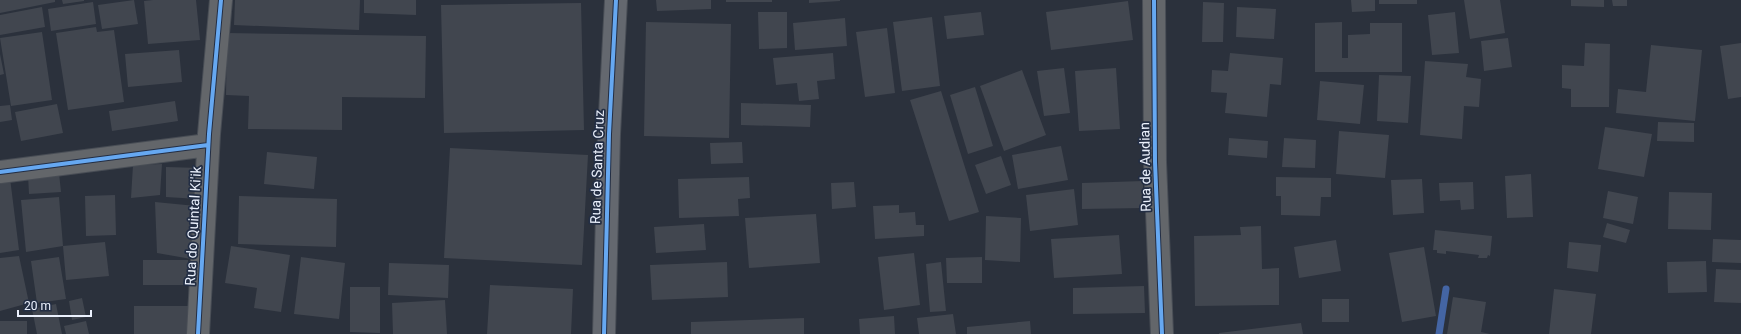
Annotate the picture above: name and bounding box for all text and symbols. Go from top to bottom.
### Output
street label: Rua de Santa Cruz [587,110,607,224]
street label: Rua de Audian [1136,122,1154,212]
street label: Rua do Quintal Ki'ik [182,165,204,286]
scale bar [18,292,91,318]
text: 20 m [24,299,51,313]

